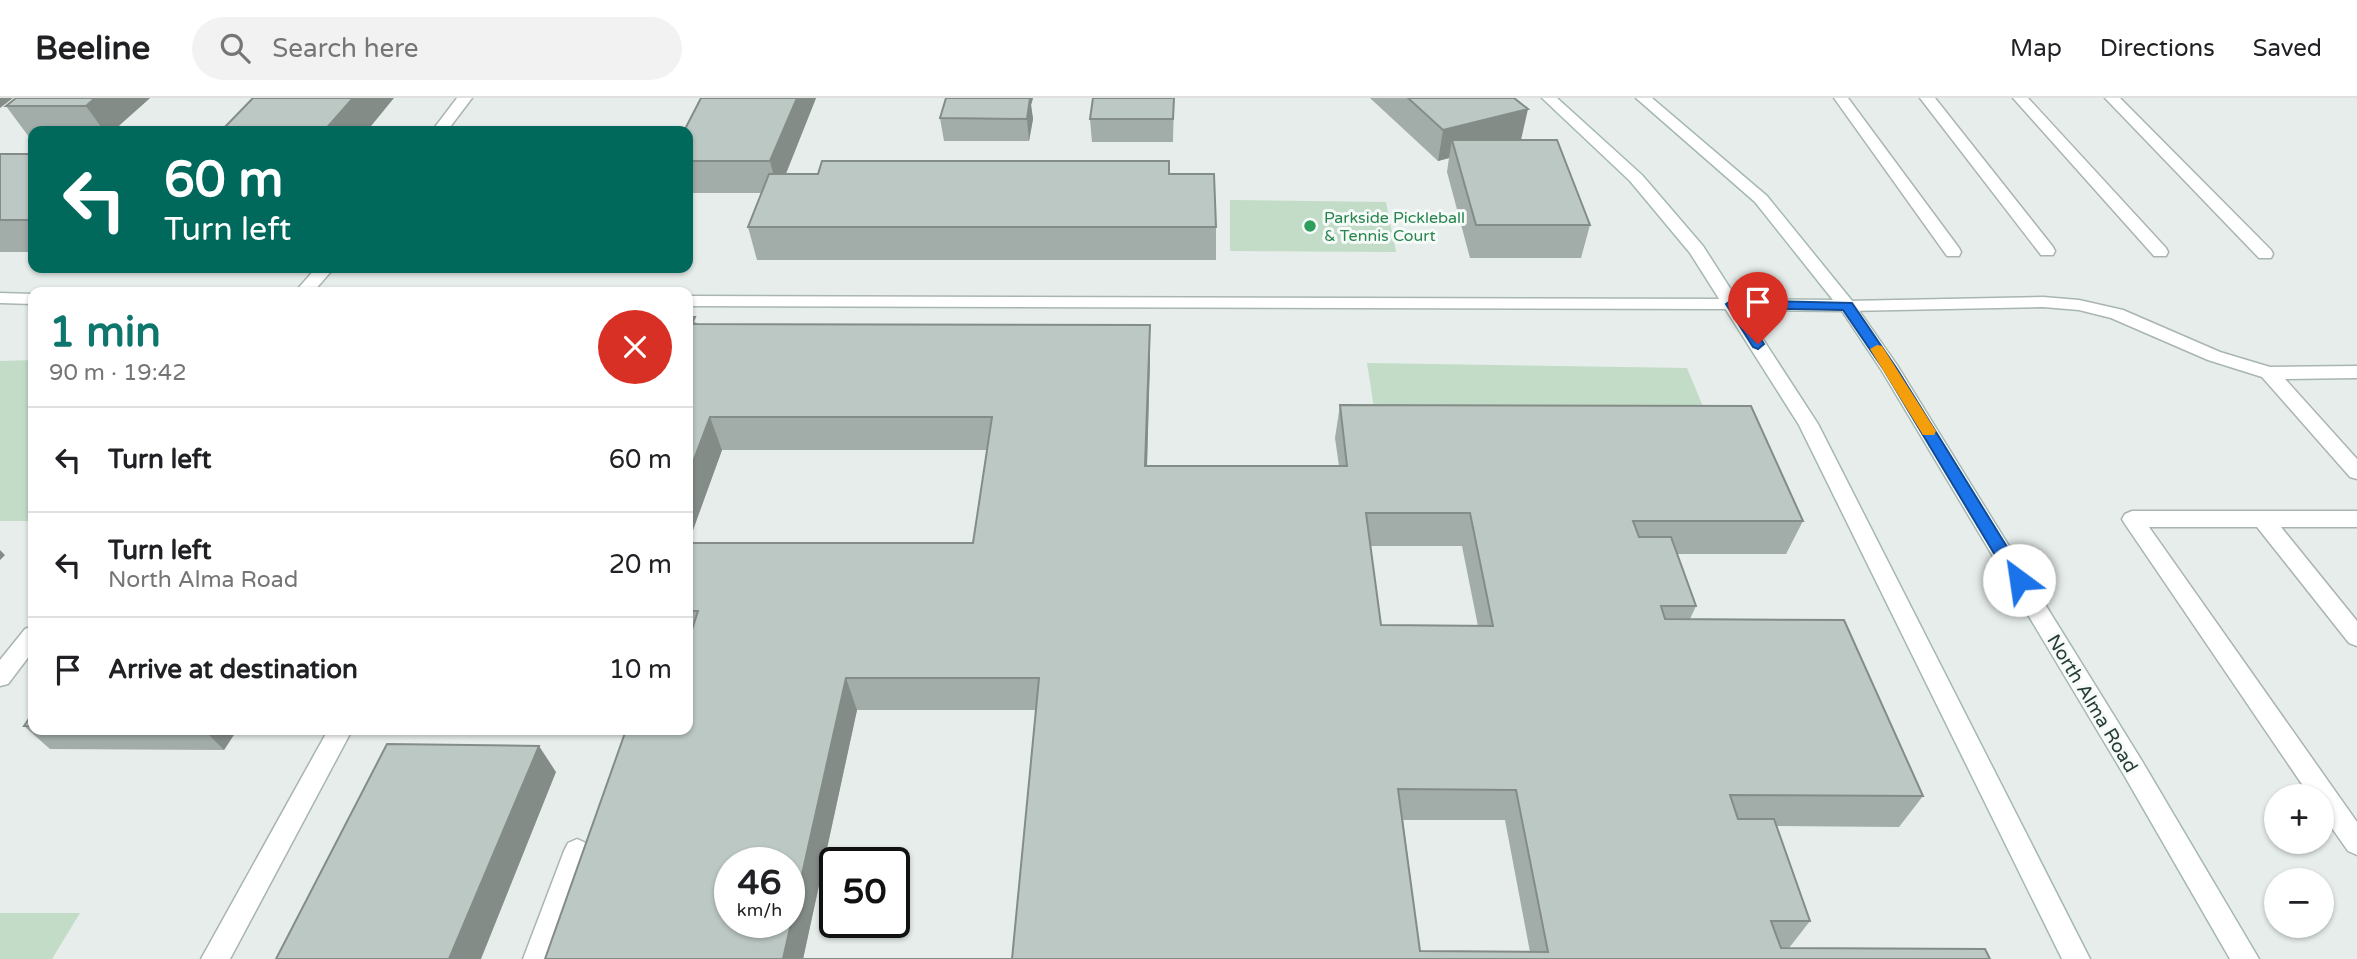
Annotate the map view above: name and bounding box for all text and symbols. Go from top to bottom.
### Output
search box [192,17,682,80]
text: Beeline [35,29,150,68]
icon: search [216,29,254,67]
text: Search here [272,33,418,64]
text: Map [2010,34,2062,63]
text: Directions [2100,34,2215,63]
text: Saved [2253,34,2322,63]
text: 60 m [164,151,283,210]
icon: left [49,154,140,245]
place label: Parkside Pickleball & Tennis Court [1324,208,1465,246]
text: Turn left [164,211,291,249]
marker: Parkside Pickleball & Tennis Court [1302,218,1318,234]
pin [1728,272,1788,344]
icon: arrive [1739,283,1777,321]
text: 1 min [49,307,161,358]
button: close [598,310,672,384]
text: 90 m · 19:42 [49,359,187,387]
icon: left [49,441,87,479]
text: Turn left [108,444,211,475]
text: 60 m [609,444,672,475]
text: Turn left [108,535,211,566]
position arrow [1982,543,2056,617]
icon: left [49,546,87,584]
text: 20 m [609,549,672,580]
text: North Alma Road [108,566,298,594]
street label: North Alma Road [2042,630,2142,777]
icon: arrive [49,651,87,689]
text: Arrive at destination [108,654,358,685]
text: 10 m [609,654,672,685]
map controls [2264,784,2334,938]
button: + [2264,784,2334,854]
speed limit sign: 50 [819,847,910,938]
text: 46 [738,862,781,904]
button: − [2264,868,2334,938]
text: km/h [737,899,782,921]

